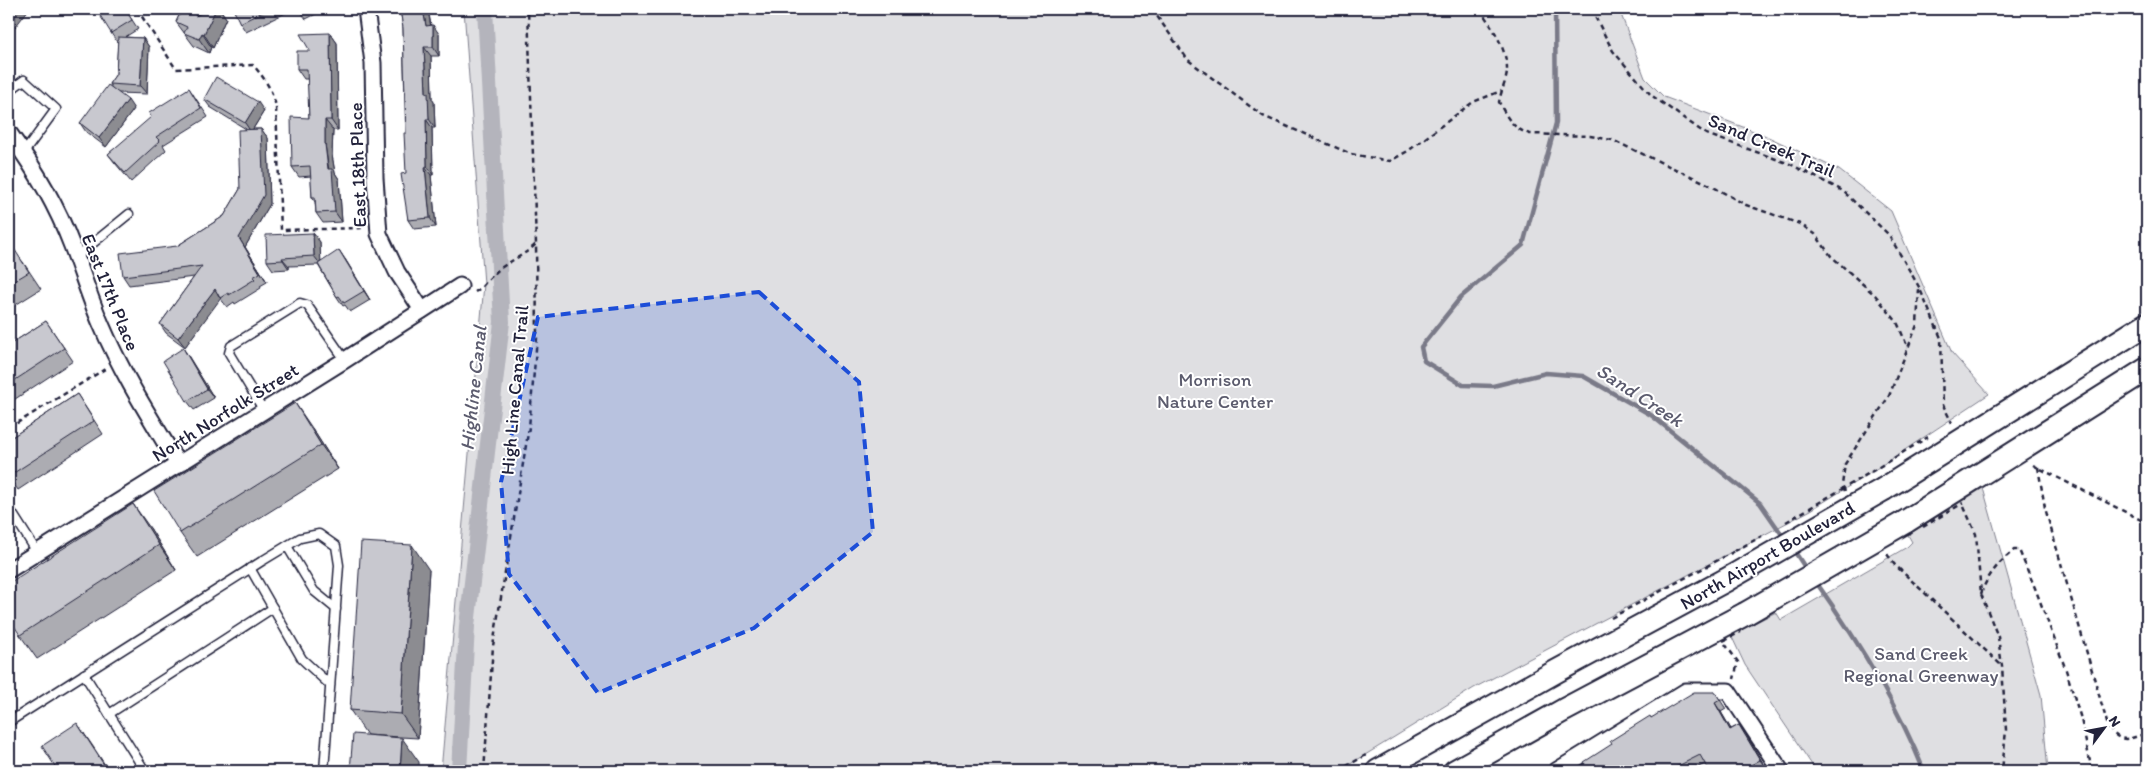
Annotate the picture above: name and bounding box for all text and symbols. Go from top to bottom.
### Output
street label: East 18th Place [344,102,371,228]
street label: Sand Creek Trail [1705,108,1839,183]
street label: East 17th Place [77,230,144,354]
street label: High Line Canal Trail [496,303,533,476]
water label: Highline Canal [455,323,492,451]
street label: North Norfolk Street [148,358,303,467]
water label: Sand Creek [1592,358,1689,433]
park label: Morrison Nature Center [1157,368,1274,413]
street label: North Airport Boulevard [1676,496,1858,615]
park label: Sand Creek Regional Greenway [1844,642,1999,687]
north arrow [2078,702,2128,752]
text: N [2105,713,2124,730]

